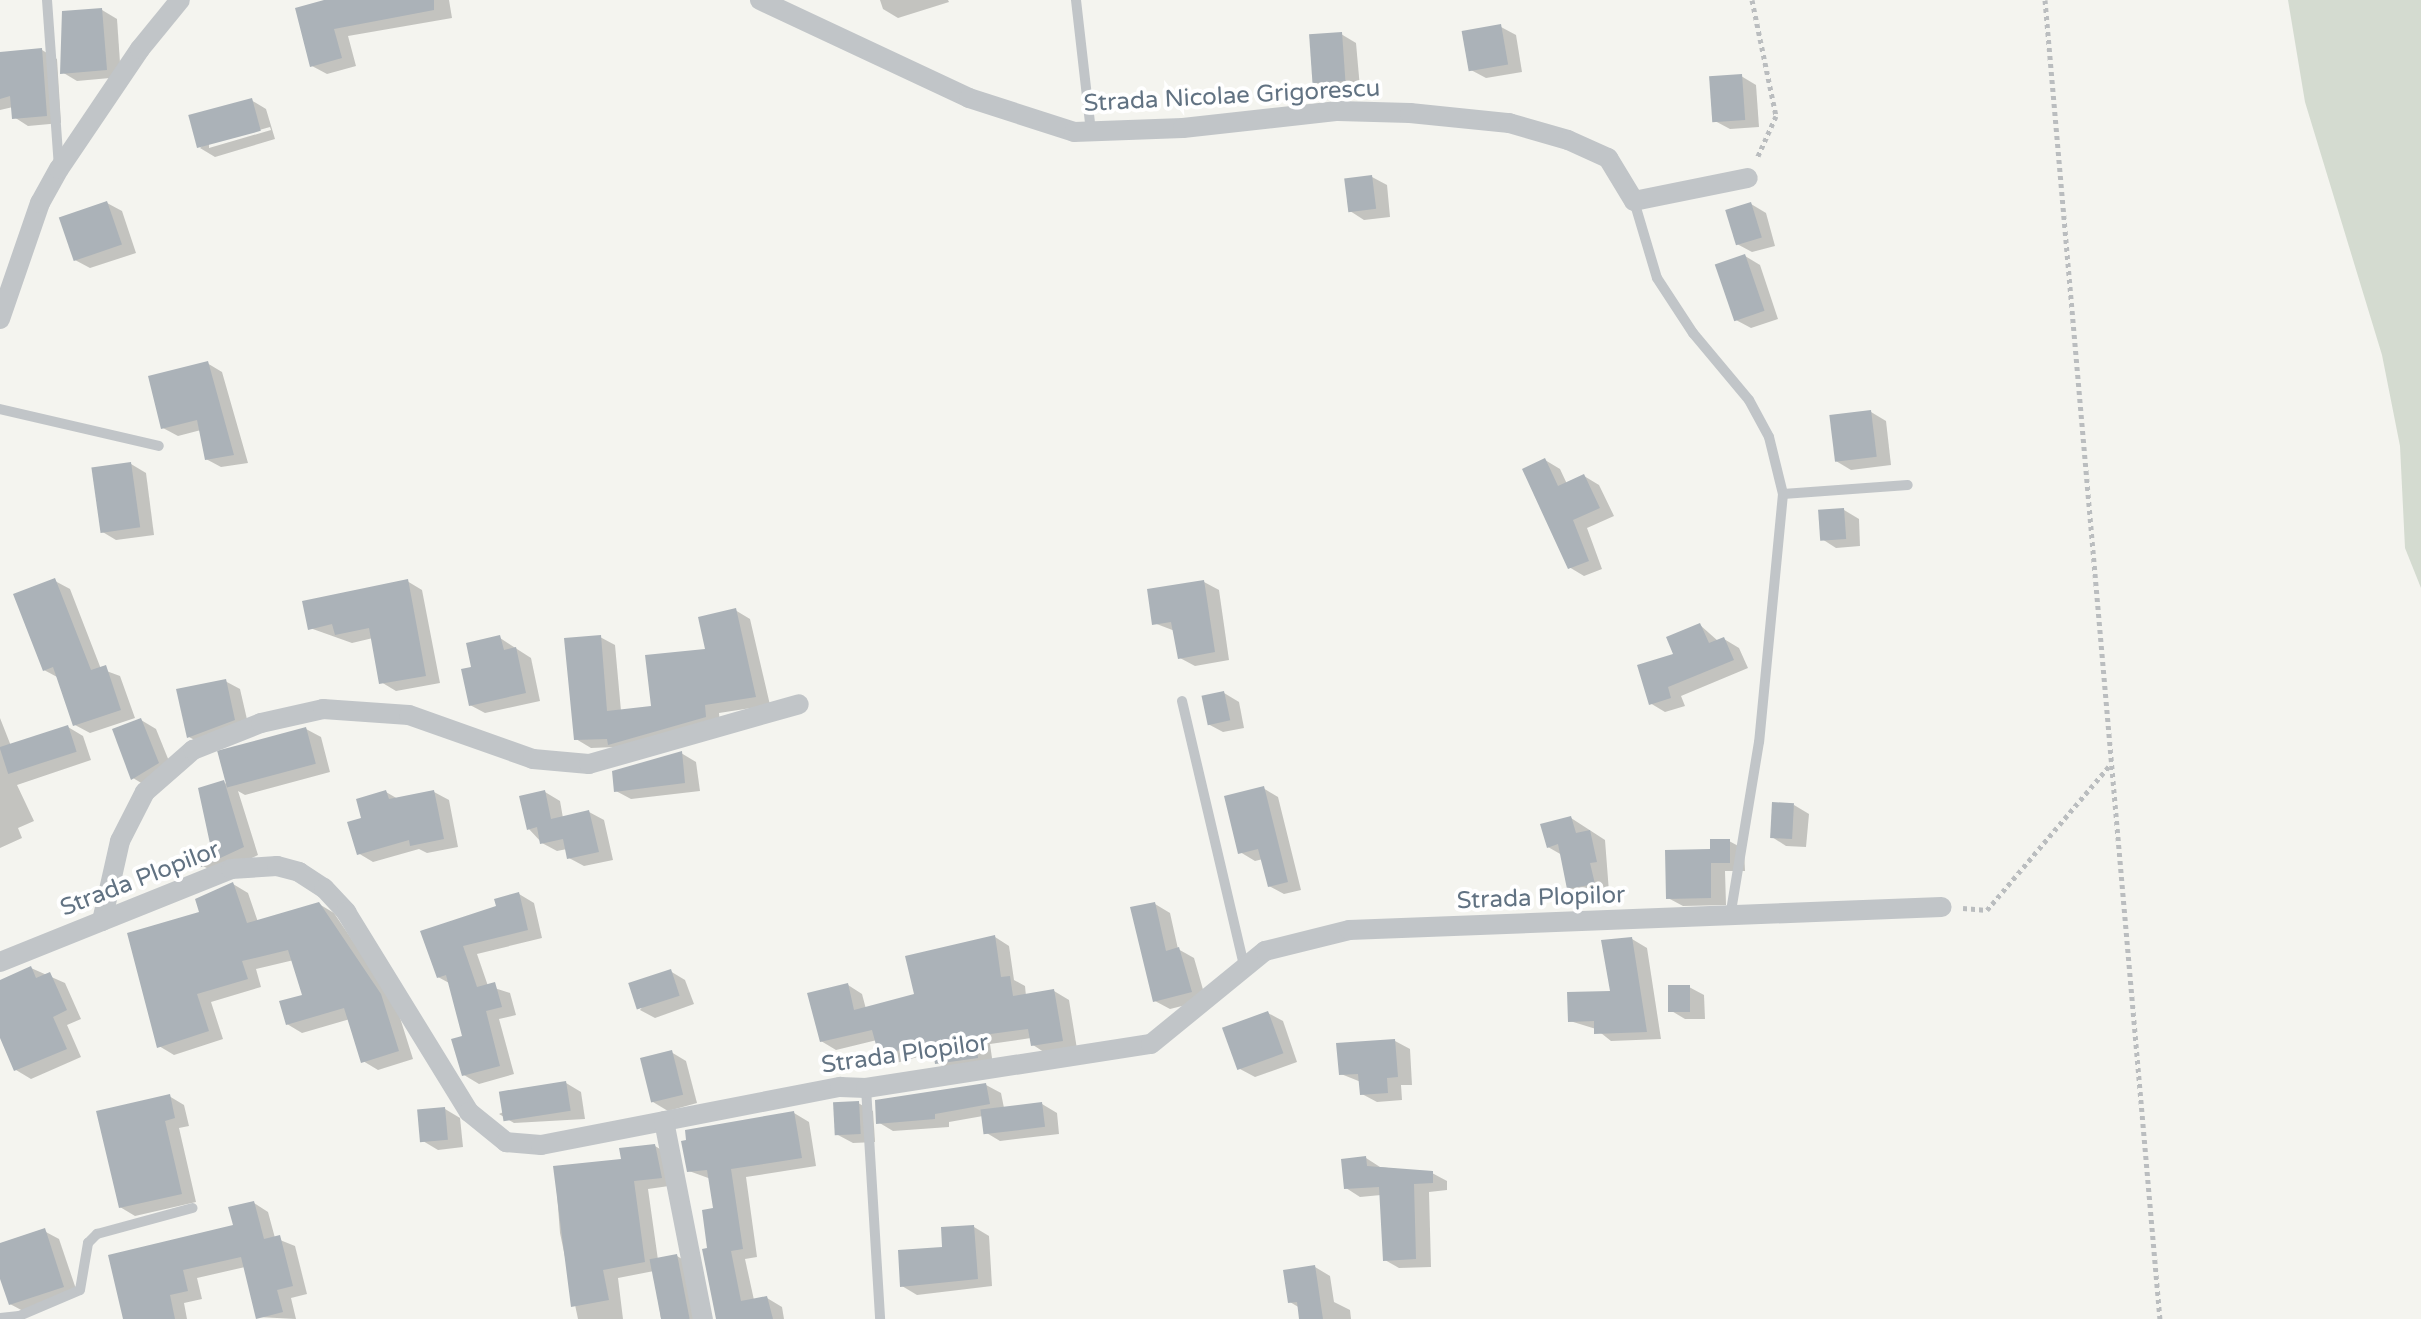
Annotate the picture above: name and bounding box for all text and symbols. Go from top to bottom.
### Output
street label: Strada Nicolae Grigorescu [1083,74,1381,118]
street label: Strada Plopilor [56,835,224,923]
street label: Strada Plopilor [1456,881,1626,915]
street label: Strada Plopilor [820,1028,990,1080]

